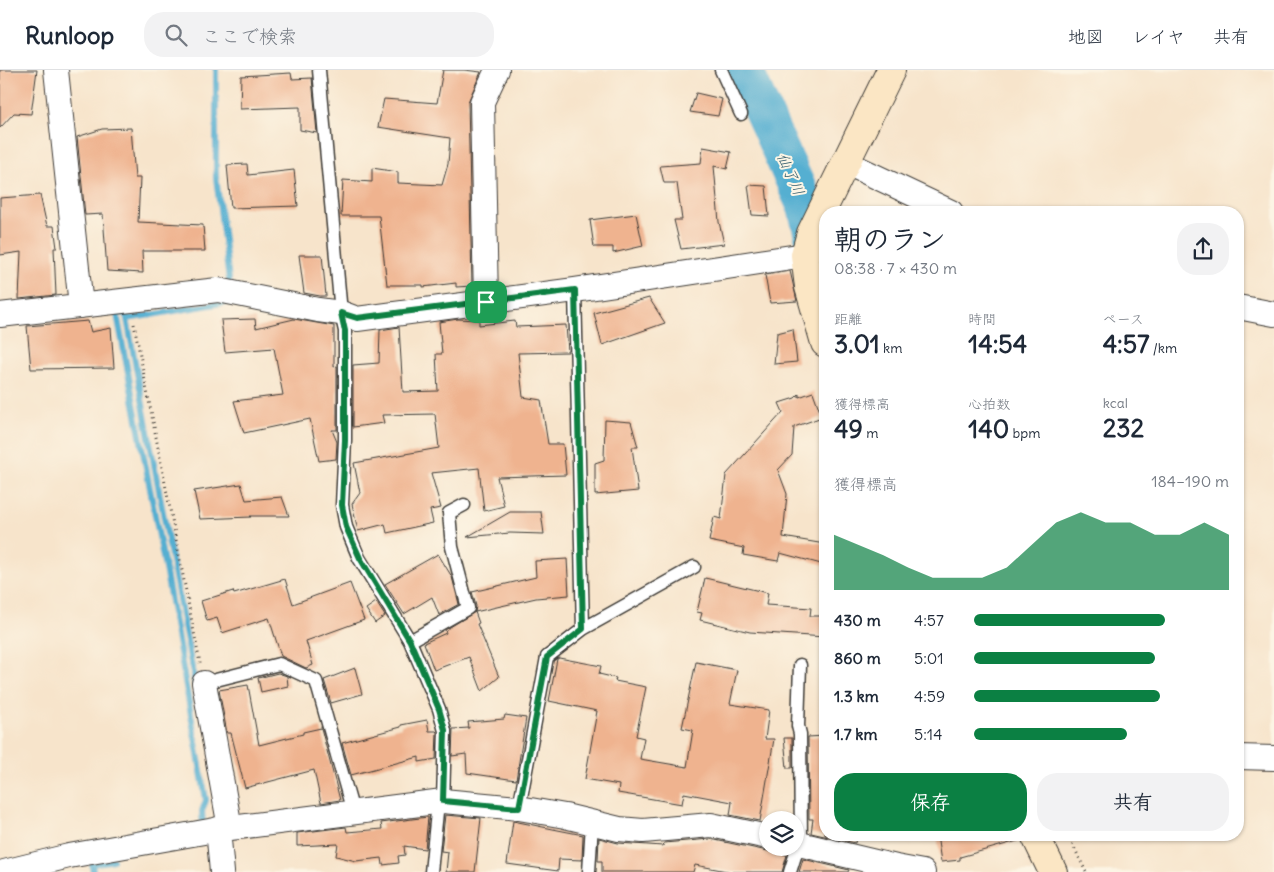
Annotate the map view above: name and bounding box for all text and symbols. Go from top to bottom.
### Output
search box [144,12,494,57]
text: Runloop [25,20,114,50]
icon: search [162,21,190,49]
text: ここで検索 [202,24,297,48]
text: 地図 [1068,25,1104,48]
text: レイヤ [1132,25,1185,48]
text: 共有 [1213,25,1249,48]
water label: 仙了川 [773,150,809,198]
text: 朝のラン [834,221,946,257]
button: share [1177,223,1229,275]
text: 08:38 · 7 × 430 m [834,258,957,278]
pin [465,281,507,323]
icon: arrive [472,288,500,316]
text: 距離 [834,310,862,328]
text: 時間 [968,310,996,328]
text: ペース [1103,310,1144,328]
text: 3.01 [834,328,880,360]
text: 14:54 [968,328,1027,360]
text: 4:57 [1103,328,1149,360]
text: km [880,339,903,357]
text: /km [1149,339,1177,357]
text: kcal [1103,394,1128,412]
text: 獲得標高 [834,395,890,413]
text: 心拍数 [968,395,1010,413]
text: 232 [1103,412,1144,444]
text: 49 [834,413,863,445]
text: 140 [968,413,1009,445]
text: m [863,424,878,442]
text: bpm [1009,424,1040,442]
text: 184–190 m [1151,471,1229,491]
text: 獲得標高 [834,474,898,494]
text: 430 m [834,610,881,630]
text: 4:57 [914,610,944,630]
text: 860 m [834,648,881,668]
text: 5:01 [914,648,944,668]
text: 1.3 km [834,686,879,706]
text: 4:59 [914,686,945,706]
text: 1.7 km [834,724,878,744]
text: 5:14 [914,724,942,744]
button: 保存 [834,773,1027,831]
button: 共有 [1037,773,1229,831]
map controls [759,811,804,856]
button: layers [759,811,804,856]

